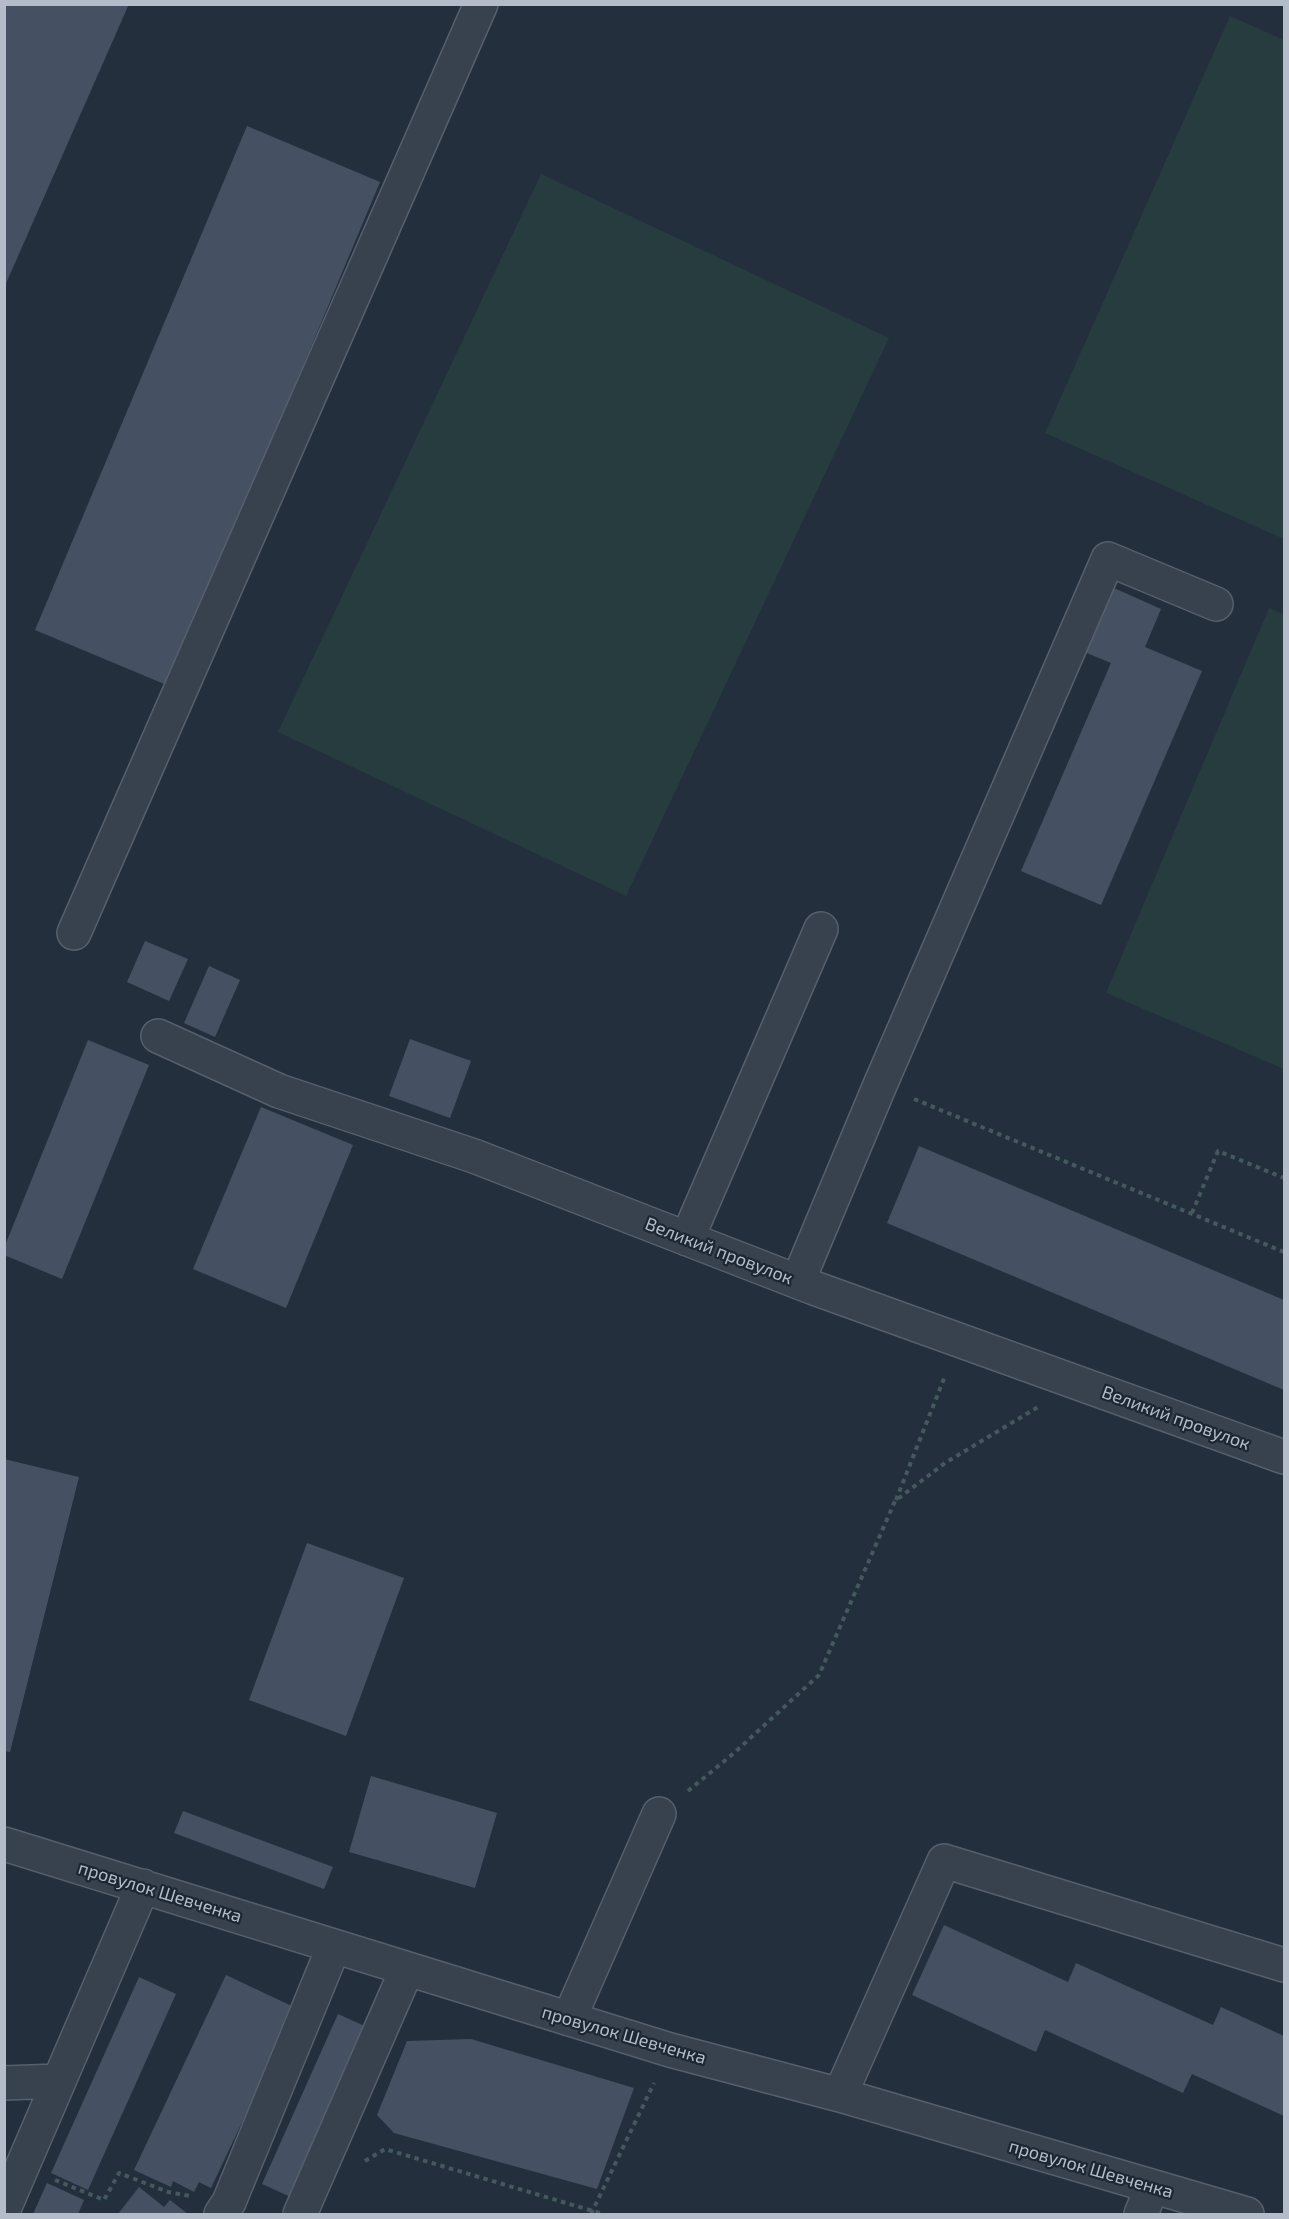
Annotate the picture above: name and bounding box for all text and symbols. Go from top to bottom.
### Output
street label: Великий провулок [642,1213,796,1289]
street label: Великий провулок [1099,1381,1253,1455]
street label: провулок Шевченка [76,1857,244,1927]
street label: провулок Шевченка [539,2001,709,2069]
street label: провулок Шевченка [1006,2135,1176,2203]

